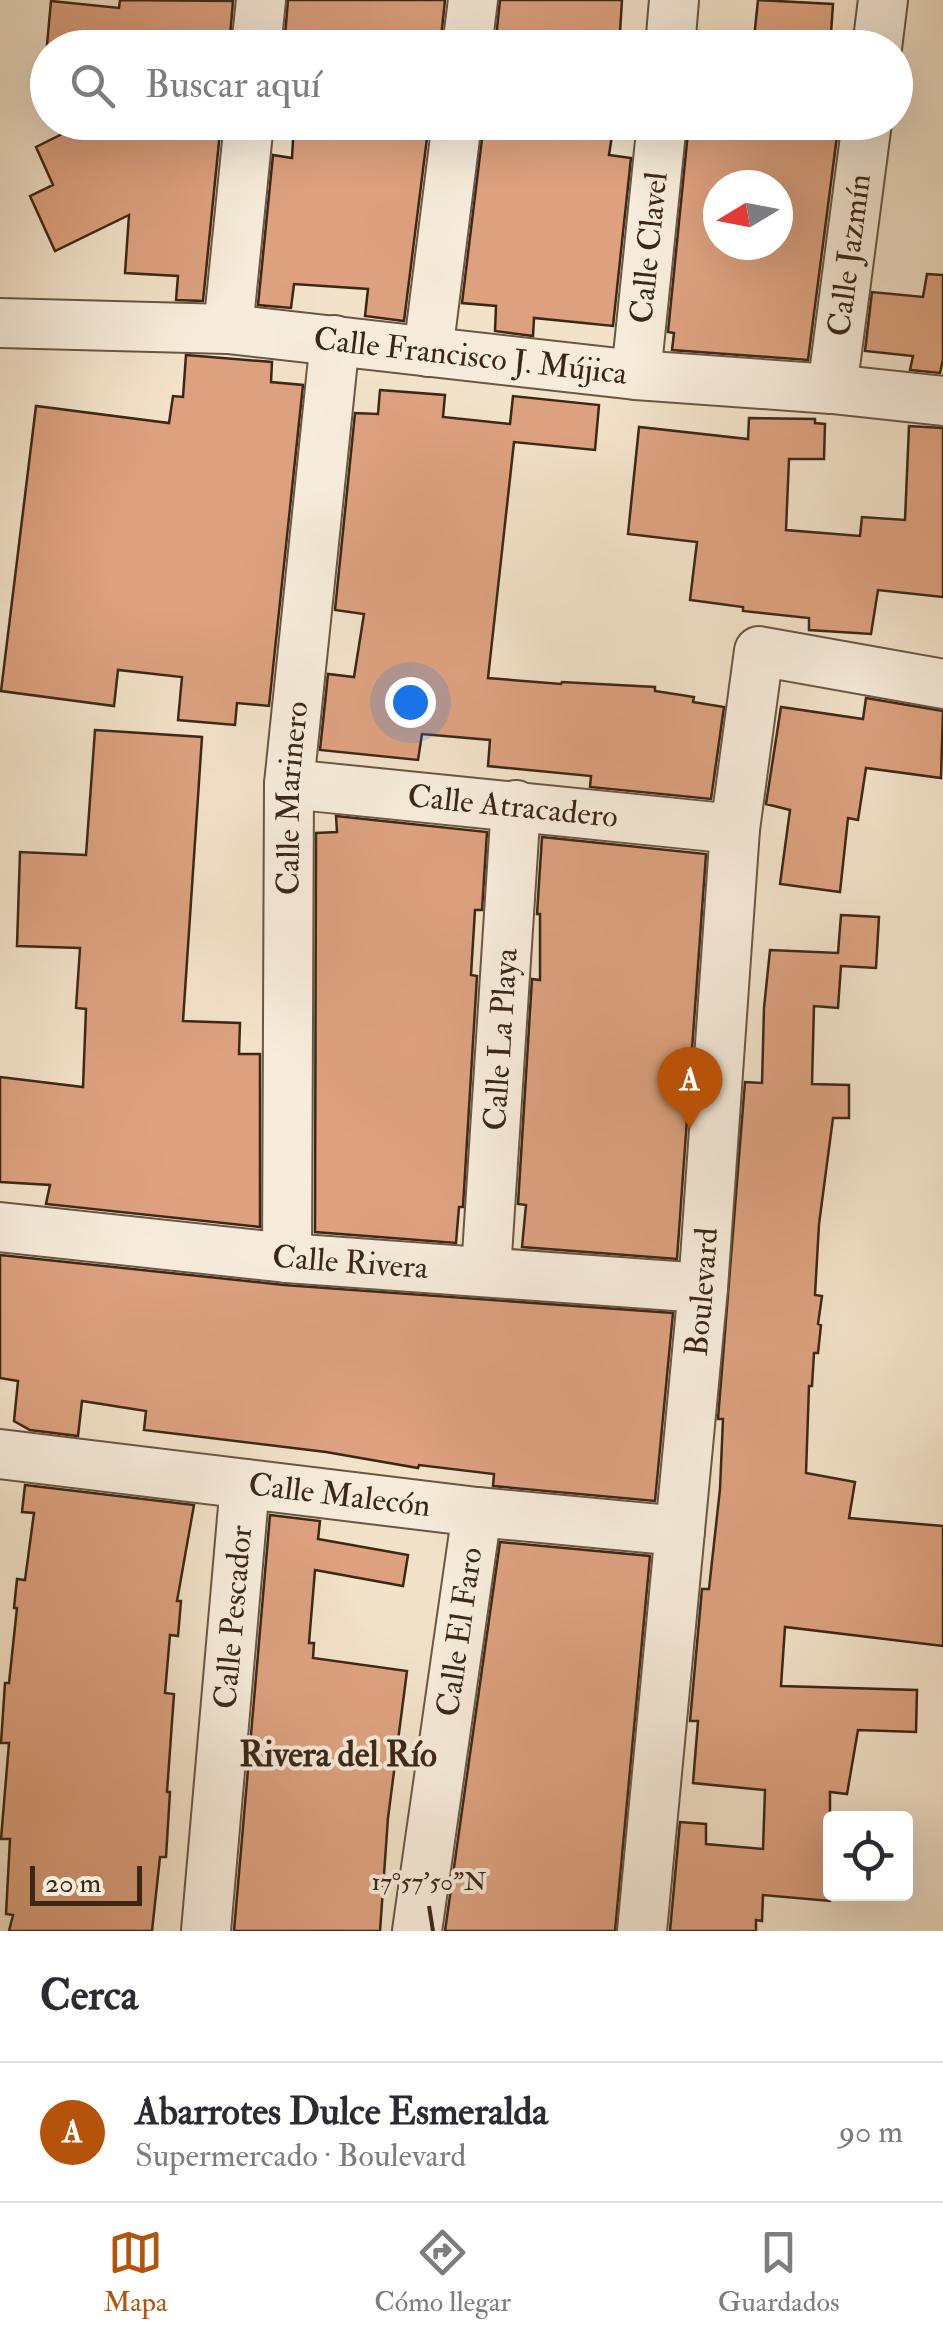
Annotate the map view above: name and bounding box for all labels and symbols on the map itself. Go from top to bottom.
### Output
street label: Calle Clavel [621,170,677,325]
north arrow [703,170,793,260]
street label: Calle Jazmín [819,171,880,339]
street label: Calle Francisco J. Mújica [312,319,630,394]
your location [385,677,436,728]
street label: Calle Marinero [269,699,317,895]
street label: Calle Atracadero [406,776,620,837]
street label: Calle La Playa [475,946,527,1132]
pin: A [658,1046,722,1129]
street label: Boulevard [677,1226,727,1358]
street label: Calle Rivera [270,1237,430,1288]
street label: Calle Malecón [246,1464,433,1526]
street label: Calle Pescador [205,1524,261,1711]
street label: Calle El Faro [428,1545,492,1719]
district label: Rivera del Río [239,1733,437,1777]
scale bar [30,1861,142,1906]
text: 17°57'50"N [372,1867,487,1898]

